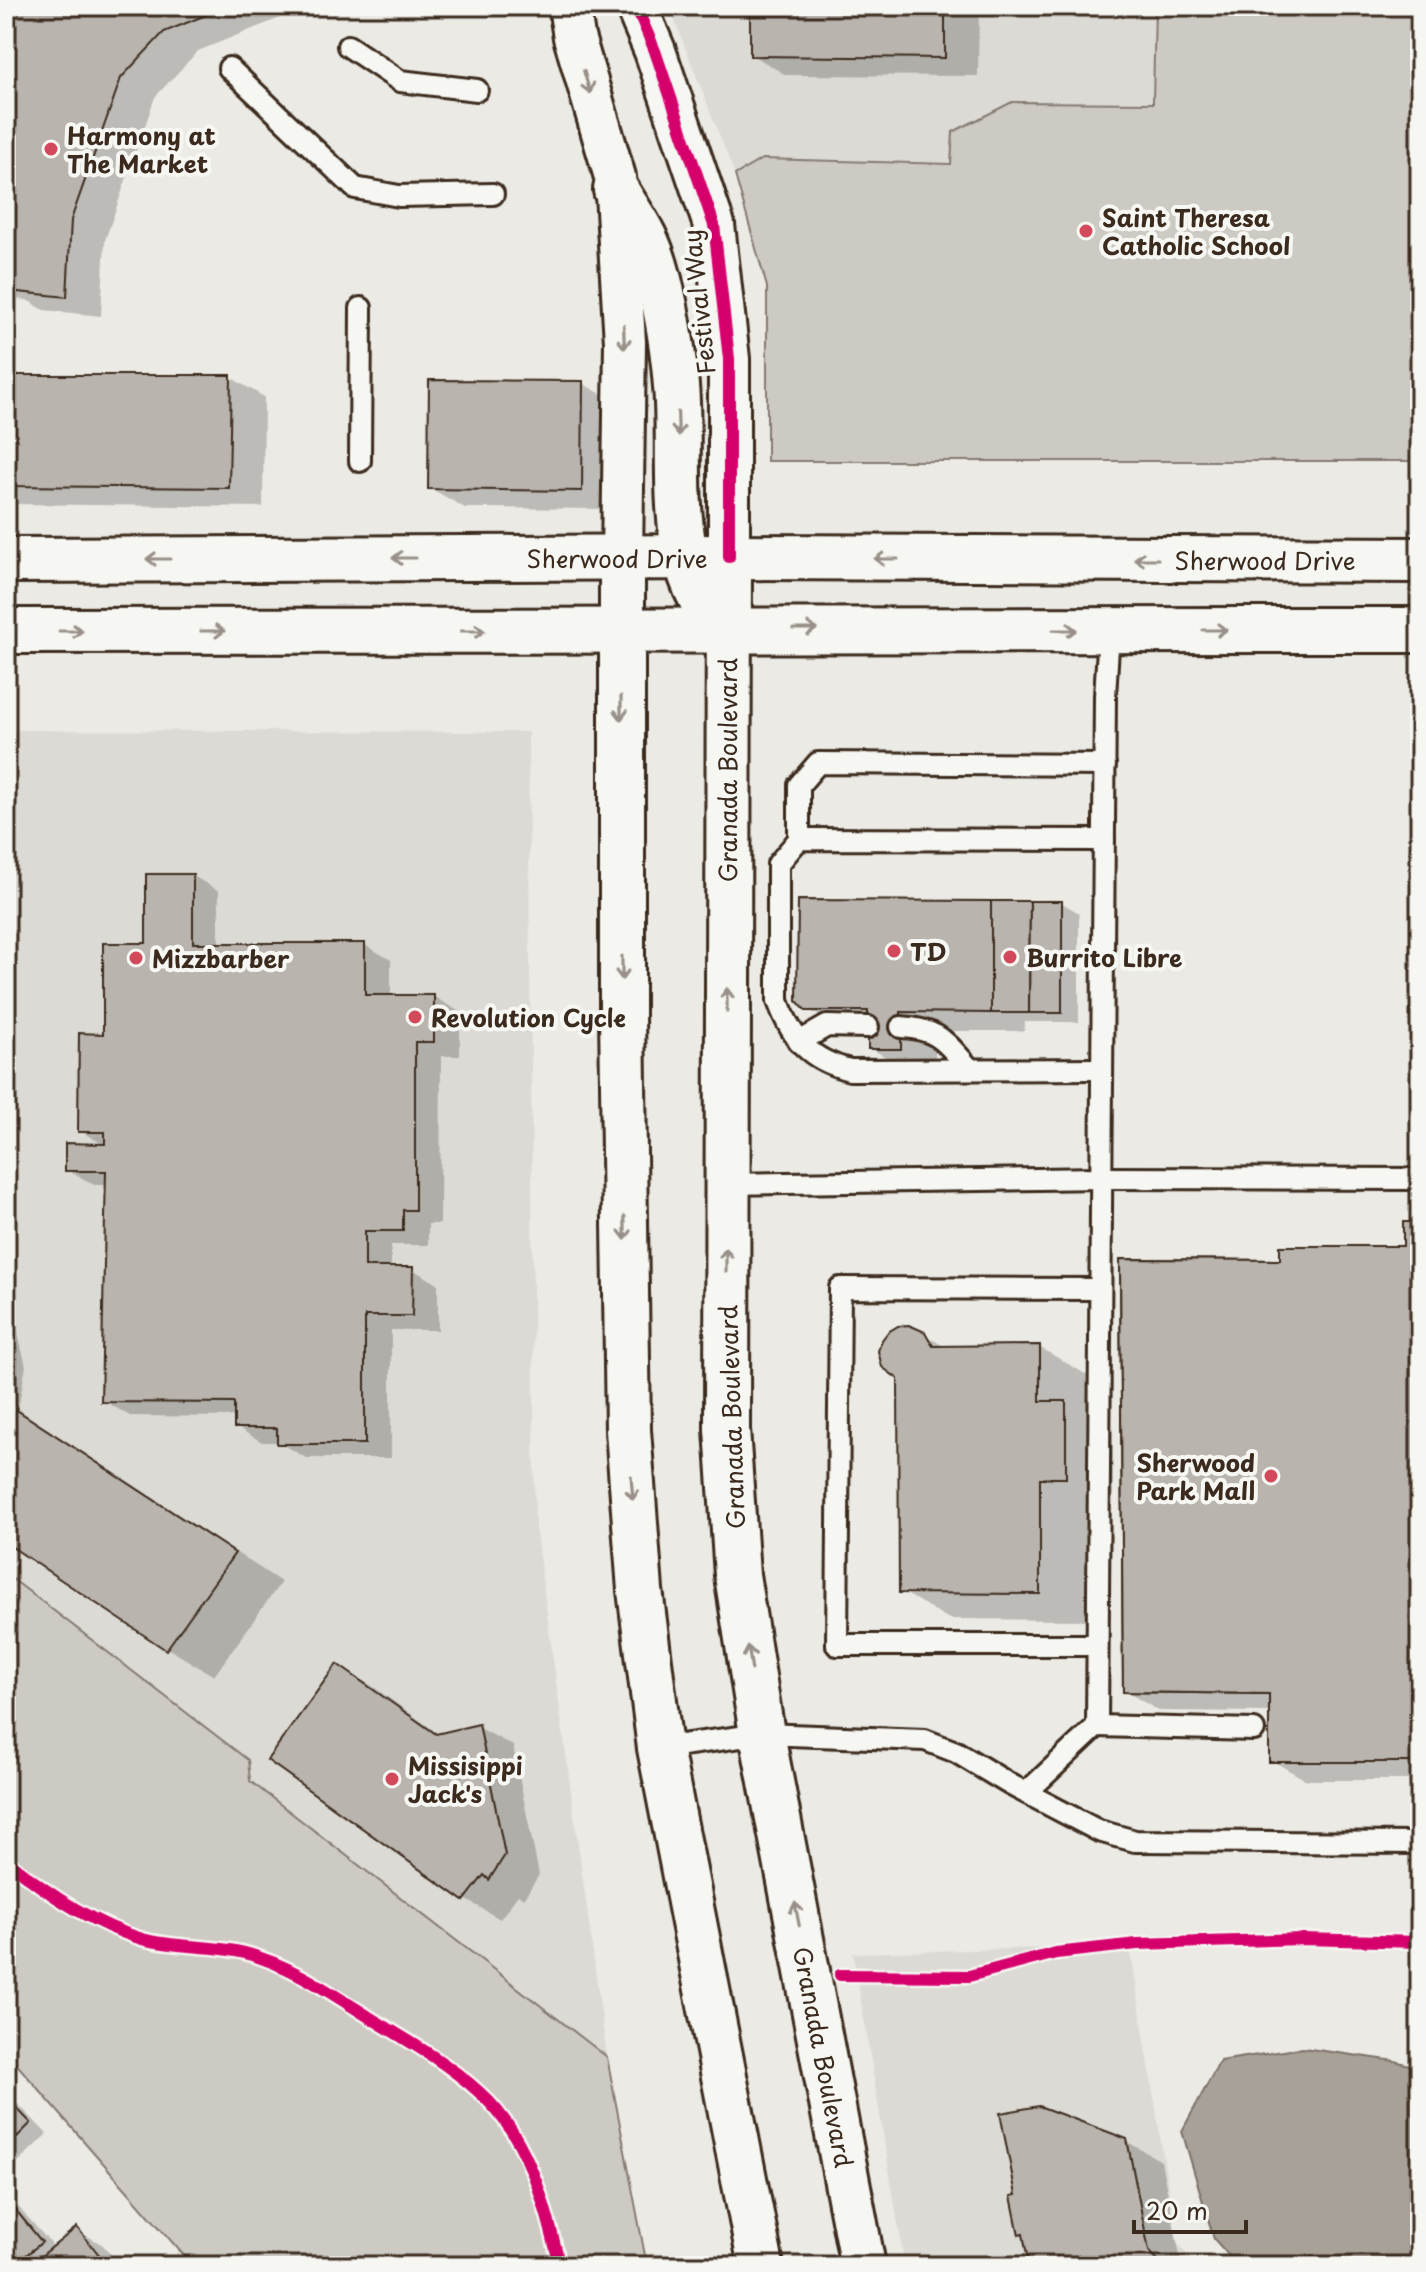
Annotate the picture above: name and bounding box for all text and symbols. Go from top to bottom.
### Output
one-way arrow [580,68,595,94]
place label: Harmony at The Market [67,117,216,181]
marker: Harmony at The Market [42,140,60,158]
place label: Saint Theresa Catholic School [1102,199,1290,263]
marker: Saint Theresa Catholic School [1077,222,1095,240]
street label: Festival Way [672,228,724,376]
one-way arrow [617,323,632,350]
one-way arrow [670,410,685,437]
street label: Sherwood Drive [527,540,707,576]
street label: Sherwood Drive [1175,542,1355,578]
one-way arrow [391,550,418,566]
one-way arrow [145,551,172,566]
one-way arrow [873,551,900,566]
one-way arrow [1133,551,1160,567]
one-way arrow [791,621,818,637]
one-way arrow [1051,622,1078,638]
one-way arrow [1201,622,1228,638]
one-way arrow [57,623,84,639]
one-way arrow [199,623,226,639]
one-way arrow [459,623,486,639]
street label: Granada Boulevard [709,657,745,882]
one-way arrow [613,694,629,721]
place label: TD [910,933,946,969]
place label: Burrito Libre [1026,939,1182,975]
place label: Mizzbarber [152,940,290,976]
marker: TD [885,942,903,960]
marker: Burrito Libre [1001,948,1019,966]
marker: Mizzbarber [127,949,145,967]
one-way arrow [614,954,630,981]
one-way arrow [719,987,735,1014]
place label: Revolution Cycle [431,999,626,1035]
marker: Revolution Cycle [406,1008,424,1026]
one-way arrow [617,1214,633,1241]
one-way arrow [719,1247,734,1274]
street label: Granada Boulevard [709,1304,753,1530]
place label: Sherwood Park Mall [1136,1444,1255,1508]
marker: Sherwood Park Mall [1262,1467,1280,1485]
one-way arrow [625,1474,640,1501]
one-way arrow [742,1646,757,1672]
place label: Missisippi Jack's [408,1747,523,1811]
marker: Missisippi Jack's [383,1770,401,1788]
one-way arrow [788,1902,803,1928]
street label: Granada Boulevard [785,1943,863,2171]
scale bar [1134,2184,1246,2234]
text: 20 m [1146,2192,1208,2228]

